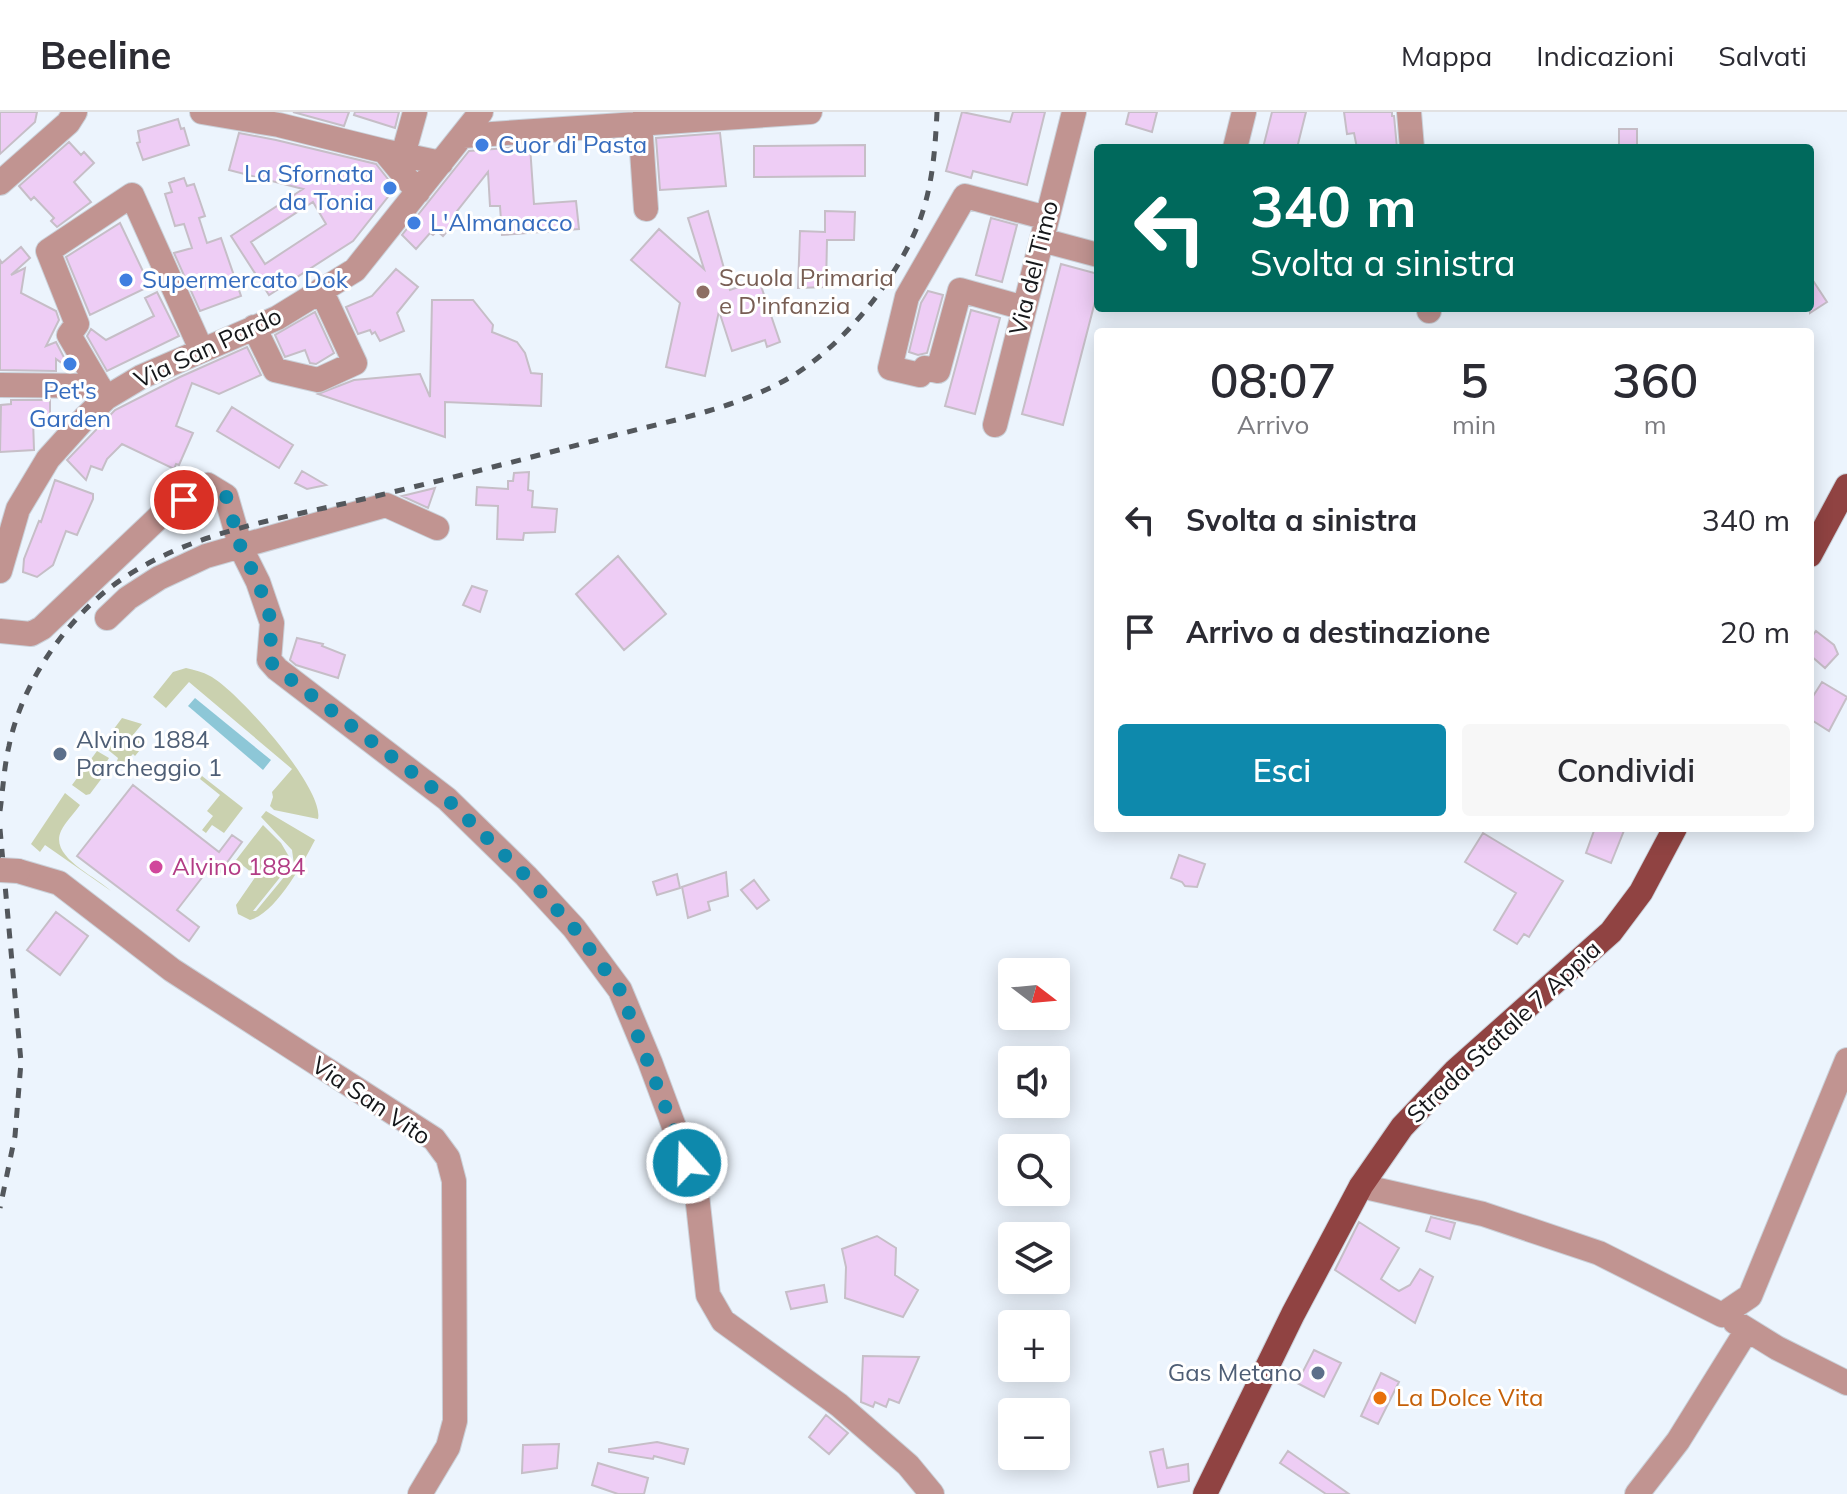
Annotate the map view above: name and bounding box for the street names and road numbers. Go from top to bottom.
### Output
street label: Via del Timo [1002,197,1064,338]
street label: Via San Pardo [129,300,286,394]
street label: Strada Statale 7 Appia [1400,934,1606,1129]
street label: Via San Vito [306,1049,437,1151]

